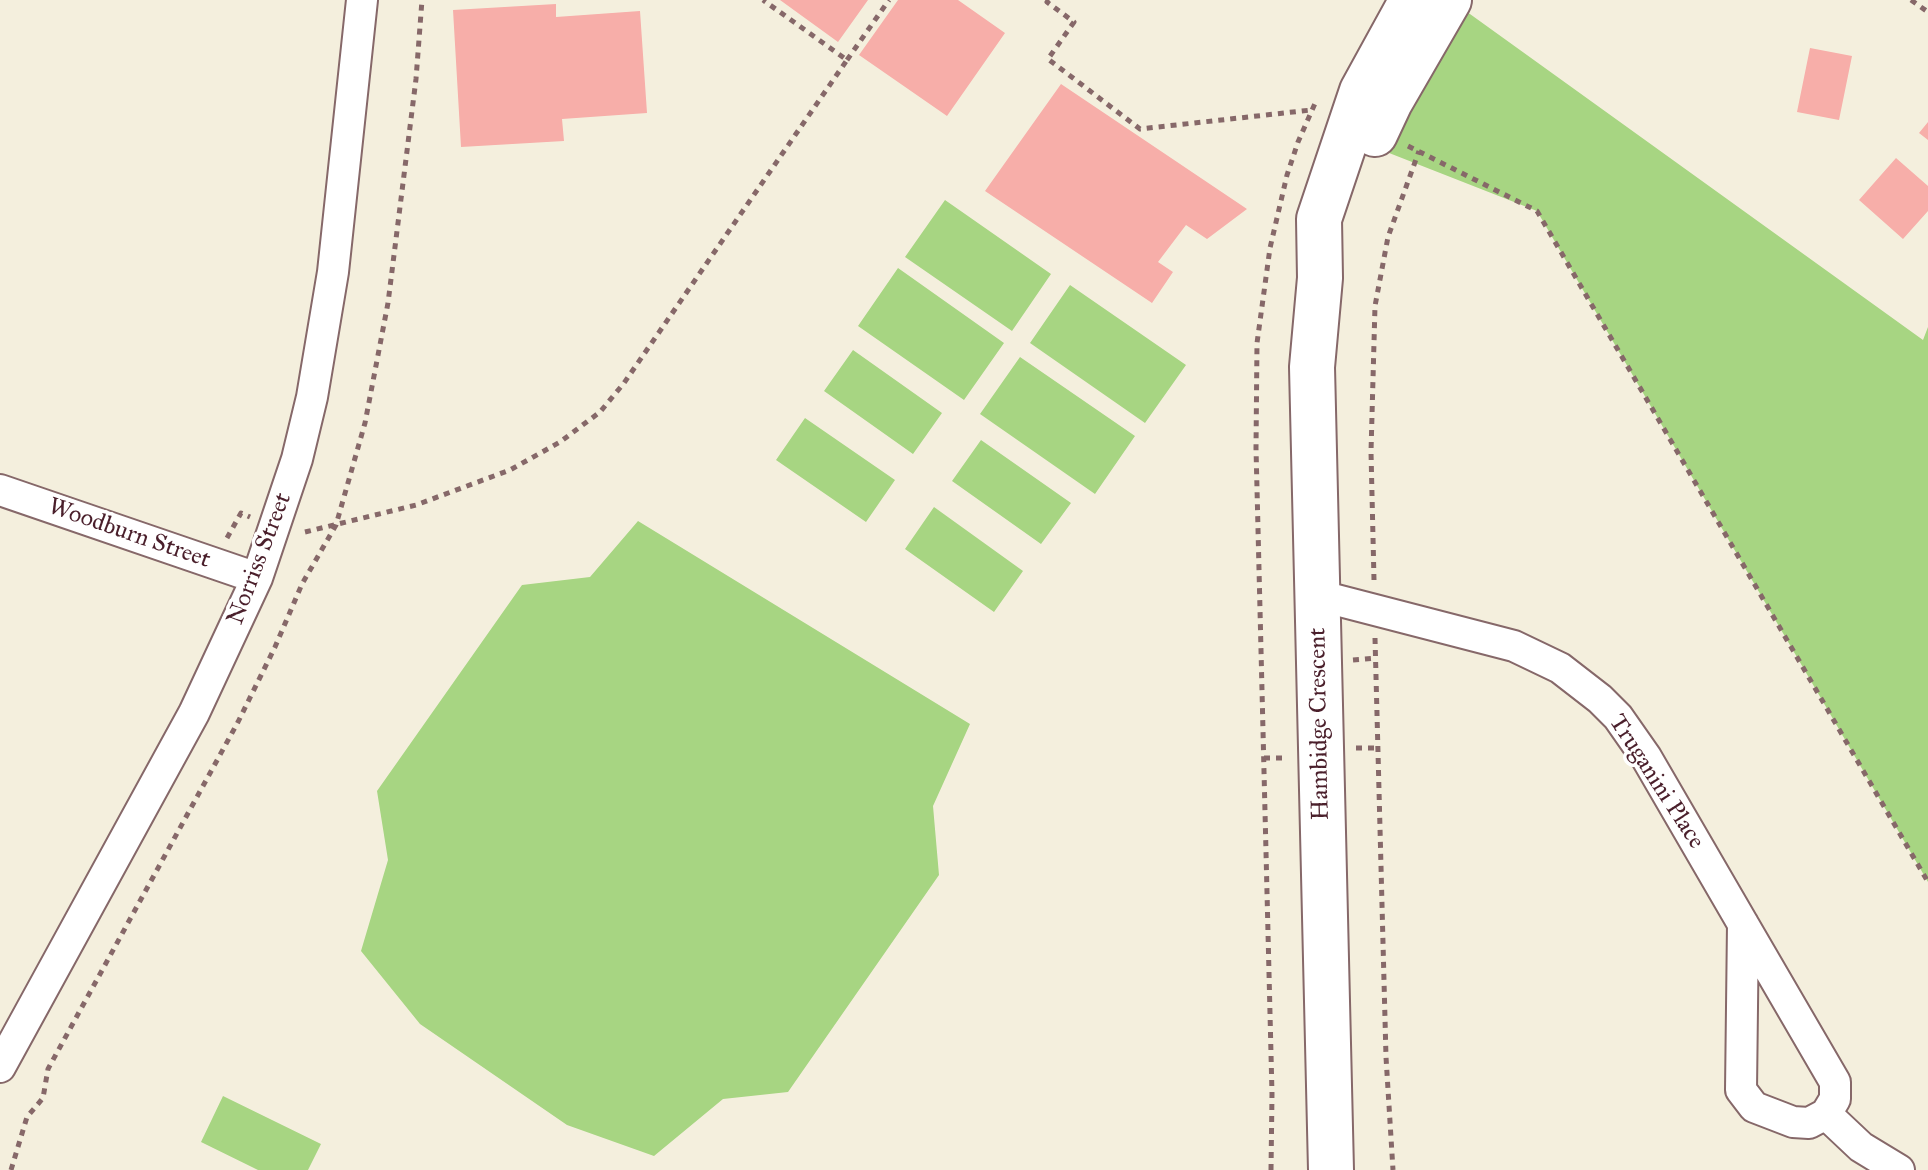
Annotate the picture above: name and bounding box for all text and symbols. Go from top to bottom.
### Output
street label: Norriss Street [222,489,298,629]
street label: Woodburn Street [44,493,214,575]
street label: Hambidge Crescent [1304,627,1336,821]
street label: Truganini Place [1602,710,1710,854]

